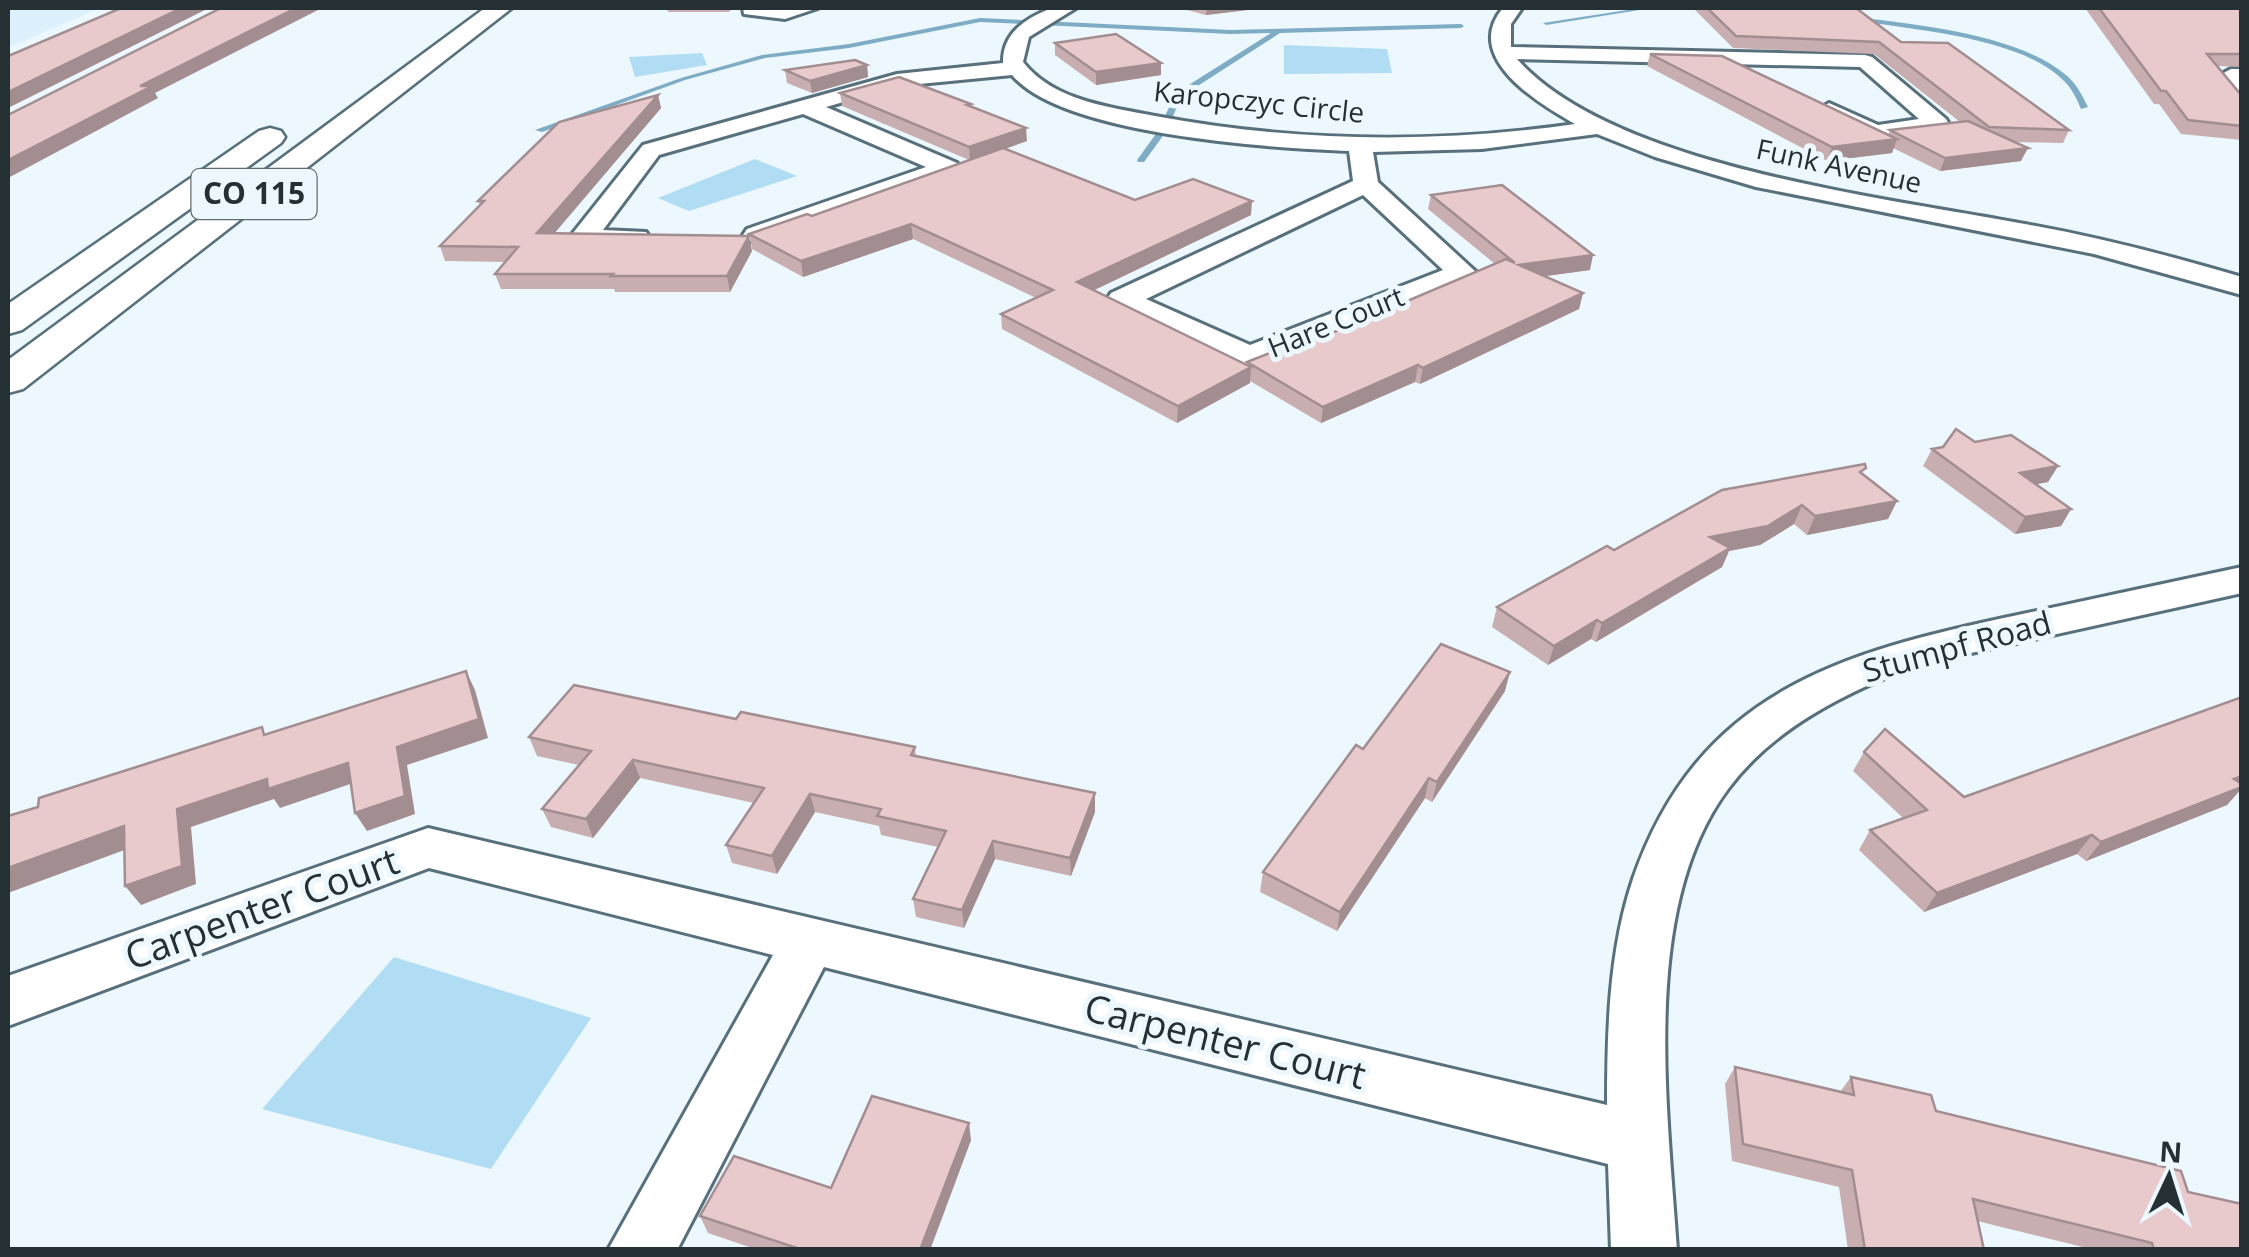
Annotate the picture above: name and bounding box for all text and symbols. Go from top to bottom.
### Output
street label: Karopczyc Circle [1152,71,1366,131]
street label: Funk Avenue [1753,129,1925,201]
road number: CO 115 [192,169,316,219]
street label: Hare Court [1262,277,1409,366]
street label: Stumpf Road [1858,600,2055,691]
street label: Carpenter Court [117,833,405,981]
street label: Carpenter Court [1080,980,1371,1100]
north arrow [2119,1127,2219,1227]
text: N [2158,1131,2183,1171]

